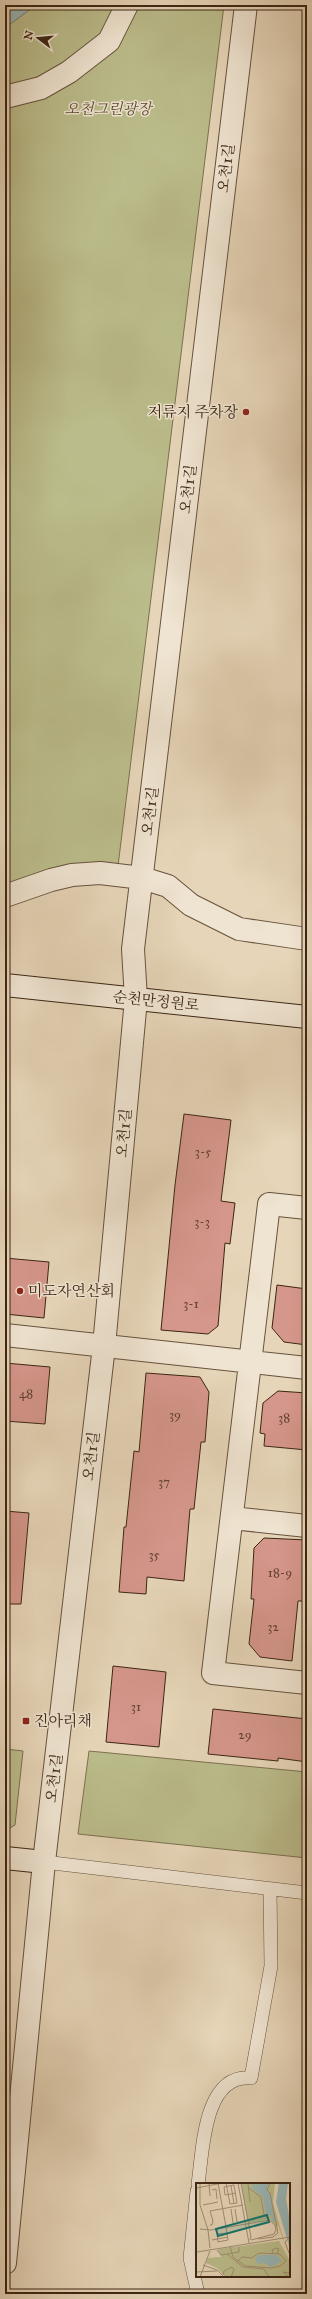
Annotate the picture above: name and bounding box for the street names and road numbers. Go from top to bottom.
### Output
street label: 오천1길 [214,142,238,194]
street label: 오천1길 [176,463,200,515]
street label: 오천1길 [138,785,162,837]
street label: 순천만정원로 [112,988,201,1015]
street label: 오천1길 [113,1108,135,1158]
street label: 오천1길 [79,1430,103,1482]
street label: 오천1길 [42,1752,66,1804]

